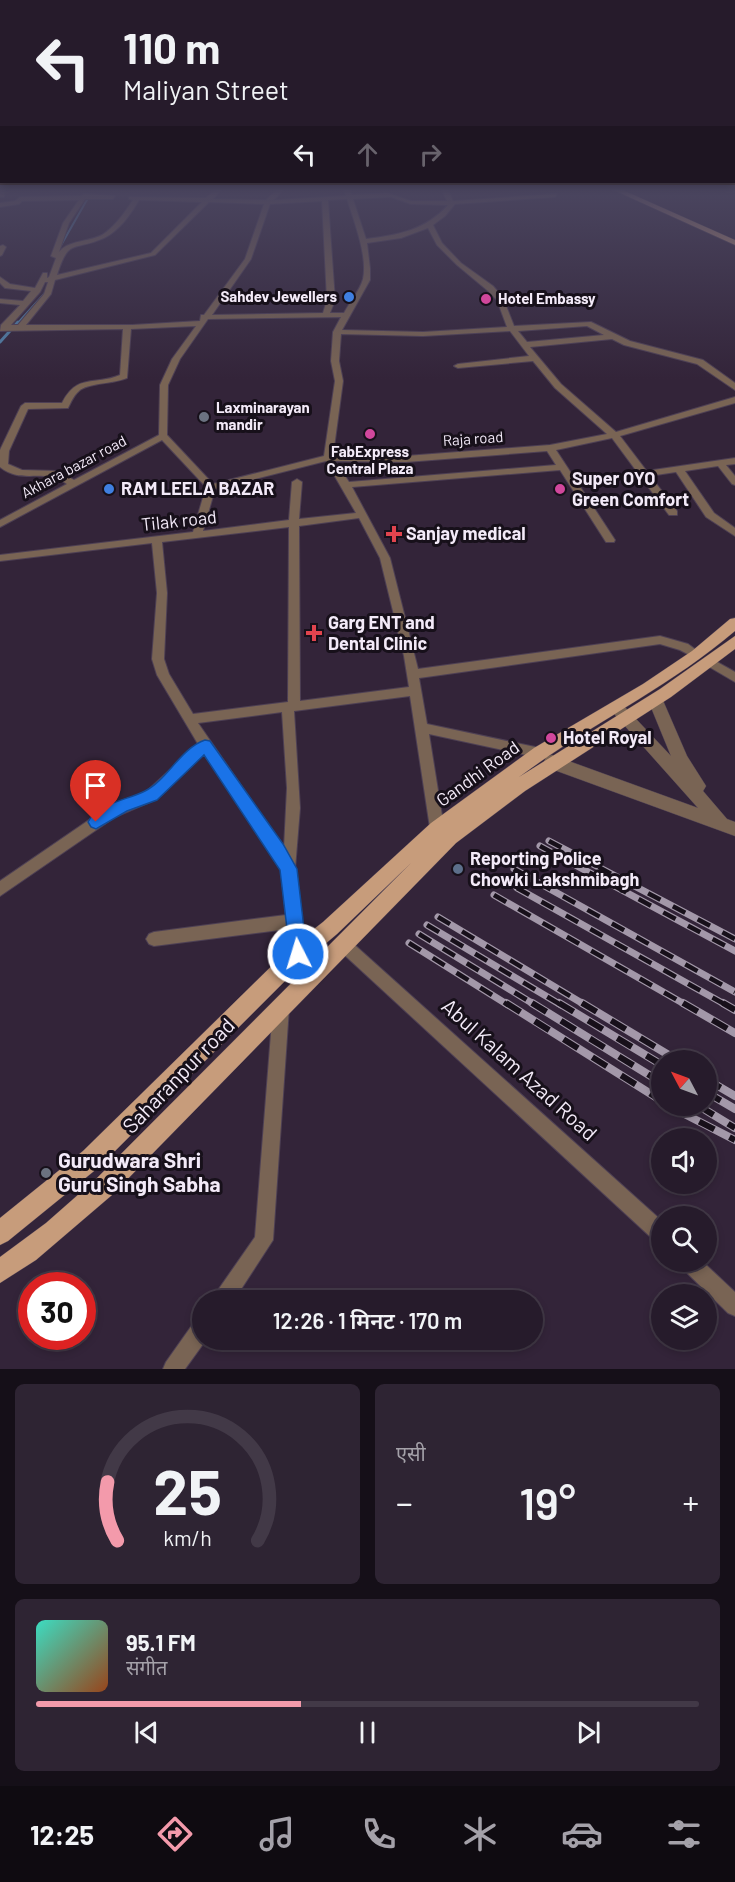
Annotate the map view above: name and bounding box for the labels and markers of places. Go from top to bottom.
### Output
place label: Sahdev Jewellers [220,287,337,305]
place label: Hotel Embassy [498,289,596,307]
marker: Sahdev Jewellers [342,290,356,304]
marker: Hotel Embassy [479,292,493,306]
place label: Laxminarayan mandir [216,398,310,433]
marker: Laxminarayan mandir [197,410,211,424]
marker: FabExpress Central Plaza [363,427,377,441]
place label: FabExpress Central Plaza [327,442,413,477]
place label: Super OYO Green Comfort [572,467,689,510]
place label: RAM LEELA BAZAR [121,477,274,499]
marker: RAM LEELA BAZAR [102,482,116,496]
marker: Super OYO Green Comfort [553,482,567,496]
place label: Sanjay medical [406,522,526,544]
marker: Sanjay medical [387,527,401,541]
place label: Garg ENT and Dental Clinic [328,611,435,654]
marker: Garg ENT and Dental Clinic [305,624,323,642]
place label: Hotel Royal [563,726,652,748]
marker: Hotel Royal [544,731,558,745]
pin [70,760,121,822]
place label: Reporting Police Chowki Lakshmibagh [470,847,639,890]
marker: Reporting Police Chowki Lakshmibagh [451,862,465,876]
place label: Gurudwara Shri Guru Singh Sabha [58,1147,221,1196]
marker: Gurudwara Shri Guru Singh Sabha [39,1166,53,1180]

